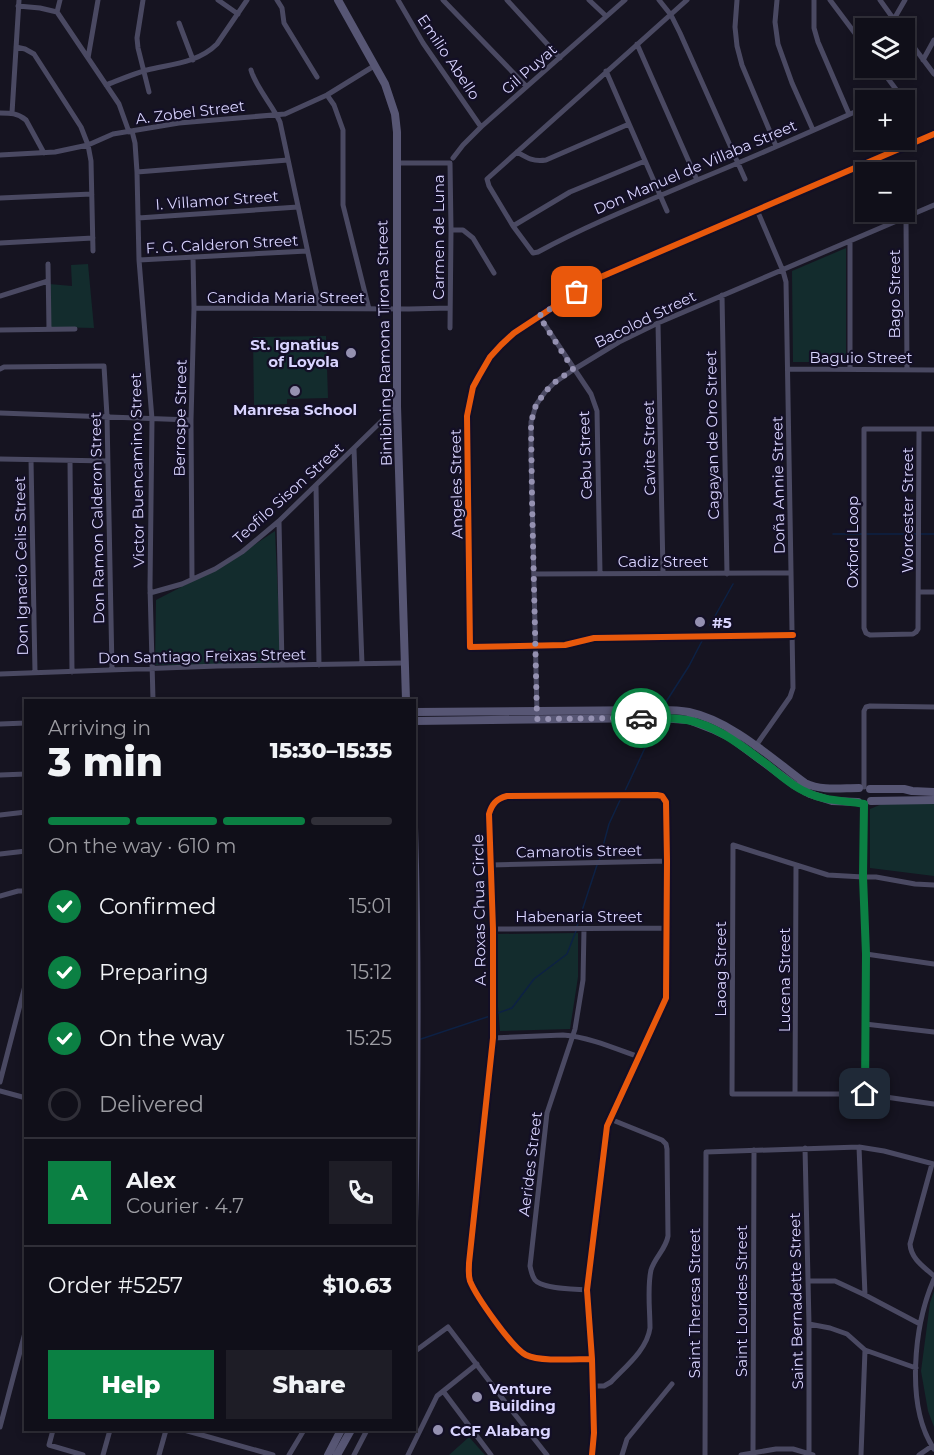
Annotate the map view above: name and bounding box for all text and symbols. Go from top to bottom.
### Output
street label: Emilio Abello [413,11,485,103]
map controls [855,18,915,222]
button: layers [855,18,915,78]
street label: Gil Puyat [497,40,561,98]
button: + [855,90,915,150]
street label: A. Zobel Street [134,96,246,128]
street label: Don Manuel de Villaba Street [591,115,799,219]
button: − [855,162,915,222]
street label: Carmen de Luna [429,174,448,300]
street label: I. Villamor Street [155,186,279,214]
street label: Binibining Ramona Tirona Street [372,220,396,466]
street label: F. G. Calderon Street [145,231,299,257]
street label: Bago Street [885,249,904,339]
pin [551,266,602,317]
icon: bag [560,275,593,308]
street label: Bacolod Street [591,286,699,352]
street label: Candida Maria Street [207,288,365,307]
place label: St. Ignatius of Loyola [250,335,339,371]
marker: St. Ignatius of Loyola [344,346,358,360]
street label: Baguio Street [809,348,913,367]
street label: Cagayan de Oro Street [701,350,723,520]
street label: Berrospe Street [169,359,191,477]
street label: Victor Buencamino Street [126,373,148,567]
marker: Manresa School [288,384,302,398]
place label: Manresa School [233,400,357,419]
street label: Cavite Street [639,400,659,496]
street label: Cebu Street [574,410,596,500]
street label: Don Ramon Calderon Street [86,412,108,624]
street label: Doña Annie Street [767,416,789,554]
street label: Angeles Street [446,429,466,539]
street label: Teofilo Sison Street [229,438,347,548]
street label: Worcester Street [898,447,917,573]
street label: Don Ignacio Celis Street [10,476,32,656]
street label: Oxford Loop [843,496,862,588]
street label: Cadiz Street [618,552,708,571]
place label: #5 [712,613,732,632]
marker: #5 [693,615,707,629]
street label: Don Santiago Freixas Street [98,645,306,667]
courier [611,688,671,748]
icon: car [625,702,658,735]
text: Arriving in [48,716,151,740]
text: 15:30–15:35 [270,737,392,764]
text: 3 min [48,738,163,786]
text: On the way · 610 m [48,834,237,858]
street label: A. Roxas Chua Circle [468,834,490,986]
street label: Camarotis Street [516,840,642,862]
icon: check [48,890,81,923]
text: Confirmed [99,893,216,920]
text: 15:01 [349,894,392,918]
street label: Habenaria Street [515,907,643,926]
street label: Laoag Street [711,921,730,1017]
street label: Lucena Street [775,928,794,1032]
icon: check [48,956,81,989]
text: Preparing [99,959,208,986]
text: 15:12 [351,960,392,984]
icon: check [48,1022,81,1055]
text: On the way [99,1025,224,1052]
text: 15:25 [347,1026,392,1050]
pin [839,1068,890,1119]
icon: home [848,1077,881,1110]
text: Delivered [99,1091,204,1118]
street label: Aerides Street [514,1110,546,1218]
button: phone [329,1161,392,1224]
text: Alex [126,1167,176,1194]
text: A [71,1179,88,1206]
text: Courier · 4.7 [126,1194,244,1218]
street label: Saint Bernadette Street [785,1212,807,1390]
street label: Saint Lourdes Street [732,1225,751,1377]
street label: Saint Theresa Street [685,1228,704,1378]
text: Order #5257 [48,1272,183,1299]
text: $10.63 [322,1272,392,1299]
button: Help [48,1350,214,1419]
button: Share [226,1350,392,1419]
place label: Venture Building [488,1379,556,1415]
marker: Venture Building [470,1390,484,1404]
place label: CCF Alabang [450,1421,551,1440]
marker: CCF Alabang [431,1423,445,1437]

